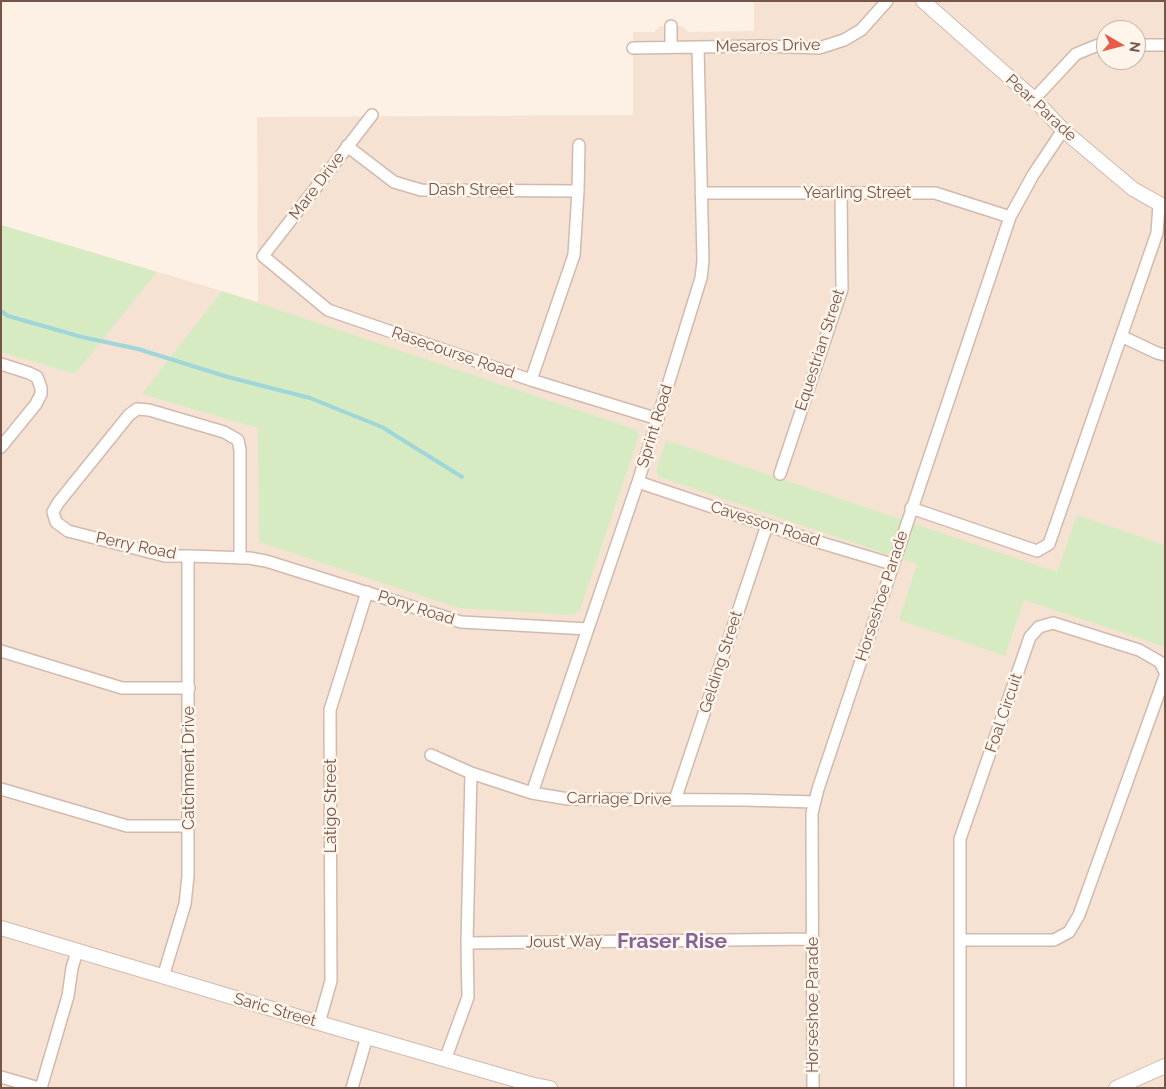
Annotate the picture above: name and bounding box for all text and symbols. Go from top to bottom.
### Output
north arrow [1096,20,1146,70]
street label: Mesaros Drive [716,35,820,57]
text: N [1126,41,1144,53]
street label: Pear Parade [1002,70,1080,146]
street label: Mare Drive [285,148,349,224]
street label: Dash Street [428,180,514,200]
street label: Yearling Street [803,183,911,203]
street label: Equestrian Street [791,287,849,413]
street label: Rasecourse Road [389,323,517,383]
street label: Sprint Road [633,382,677,470]
street label: Cavesson Road [708,497,822,551]
street label: Perry Road [94,528,178,564]
street label: Horseshoe Parade [852,528,912,664]
street label: Pony Road [375,587,457,629]
street label: Gelding Street [695,608,747,716]
street label: Foal Circuit [981,671,1027,755]
street label: Catchment Drive [179,706,199,830]
street label: Latigo Street [321,759,341,853]
street label: Carriage Drive [567,788,671,810]
district label: Fraser Rise [617,929,727,955]
street label: Joust Way [525,932,603,952]
street label: Horseshoe Parade [803,937,823,1073]
street label: Saric Street [232,989,318,1031]

